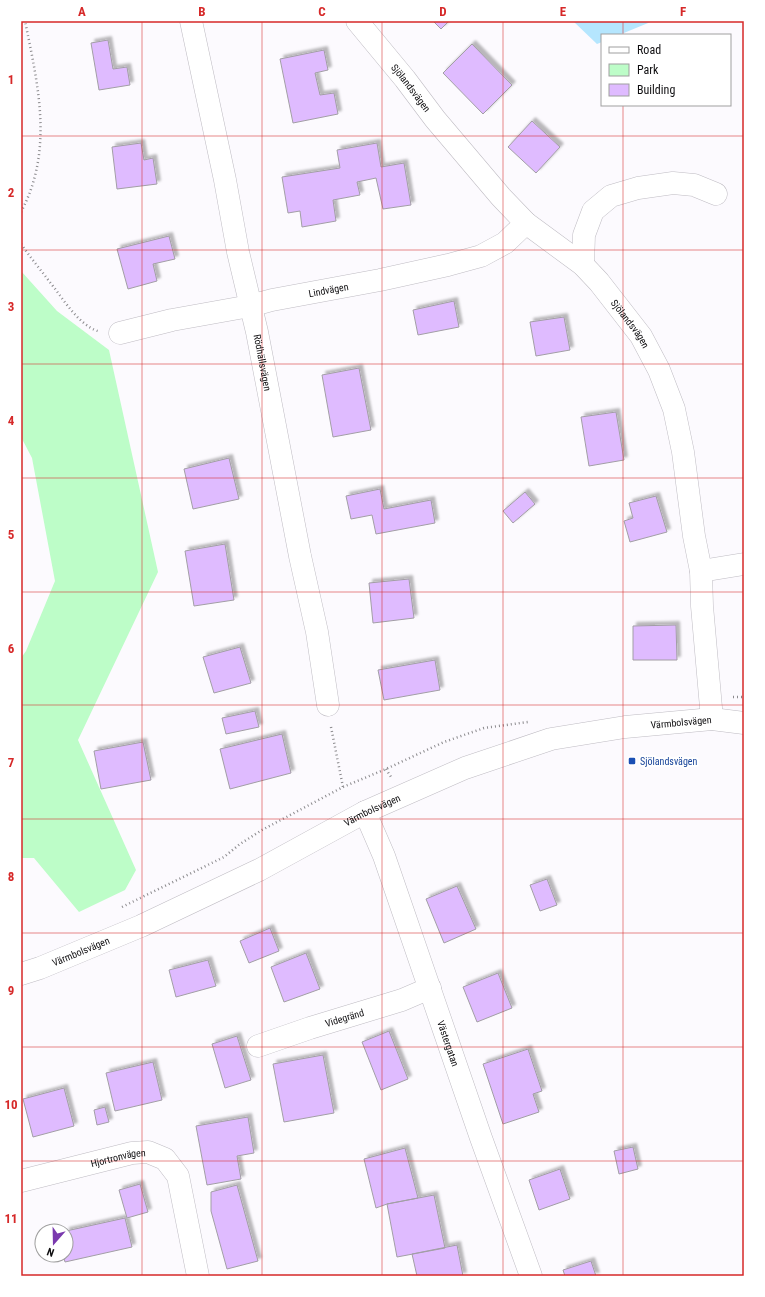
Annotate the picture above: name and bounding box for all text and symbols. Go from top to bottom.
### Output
text: A [78,4,86,19]
text: B [198,4,206,19]
text: C [318,4,326,19]
text: D [439,4,447,19]
text: E [560,4,567,19]
text: F [680,4,686,19]
legend [601,34,731,106]
text: Road [637,43,661,57]
street label: Sjölandsvägen [389,62,433,114]
text: Park [637,63,659,77]
text: 1 [8,72,14,87]
text: Building [637,83,675,97]
text: 2 [8,185,15,200]
street label: Lindvägen [308,280,349,299]
street label: Sjölandsvägen [609,297,652,350]
text: 3 [8,299,14,314]
street label: Rödhällsvägen [252,333,274,392]
text: 4 [8,413,15,428]
text: 5 [8,527,15,542]
text: 6 [8,641,15,656]
street label: Värmbolsvägen [650,714,712,730]
text: 7 [8,755,15,770]
marker: Sjölandsvägen [627,756,637,766]
place label: Sjölandsvägen [640,756,698,767]
street label: Värmbolsvägen [342,792,402,828]
text: 8 [8,869,14,884]
street label: Värmbolsvägen [50,934,111,968]
text: 9 [8,983,14,998]
street label: Videgränd [324,1006,365,1029]
street label: Västergatan [435,1019,461,1068]
text: 10 [4,1097,18,1112]
street label: Hjortronvägen [89,1147,146,1169]
text: 11 [4,1211,18,1226]
north arrow [34,1223,74,1263]
text: N [45,1245,56,1259]

